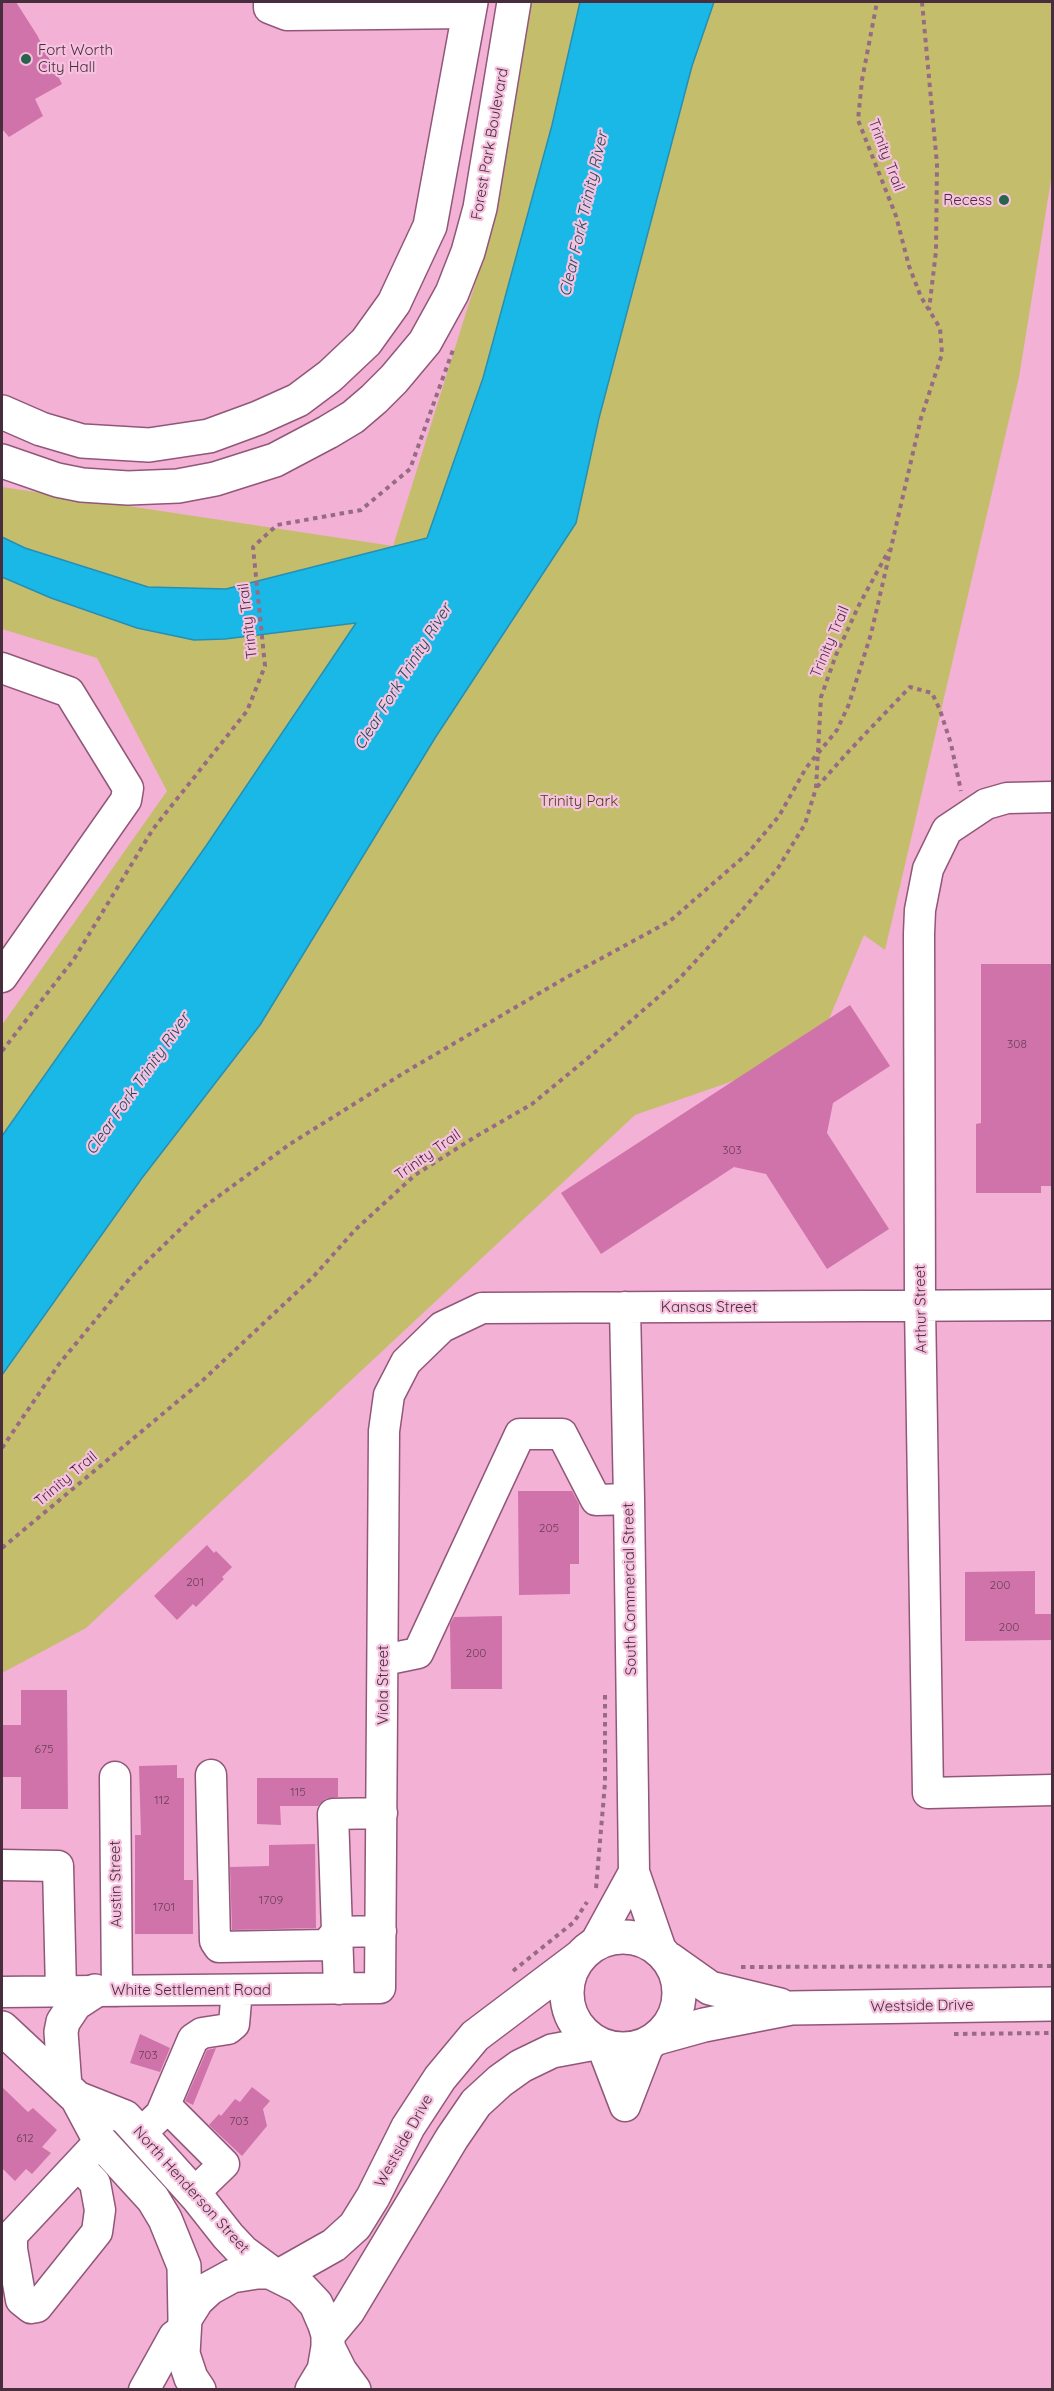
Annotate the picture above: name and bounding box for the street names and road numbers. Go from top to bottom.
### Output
street label: Forest Park Boulevard [468,67,512,221]
street label: Trinity Trail [864,116,908,194]
street label: Trinity Trail [234,582,262,660]
street label: Trinity Trail [807,603,853,681]
street label: Trinity Trail [392,1126,464,1184]
street label: Arthur Street [911,1265,931,1353]
street label: Kansas Street [661,1298,757,1316]
street label: Trinity Trail [31,1448,101,1510]
street label: South Commercial Street [619,1503,641,1675]
street label: Viola Street [374,1645,392,1725]
street label: Austin Street [106,1840,126,1928]
street label: White Settlement Road [111,1981,271,1999]
street label: Westside Drive [870,1996,974,2016]
street label: Westside Drive [371,2092,437,2190]
street label: North Henderson Street [129,2123,253,2257]

